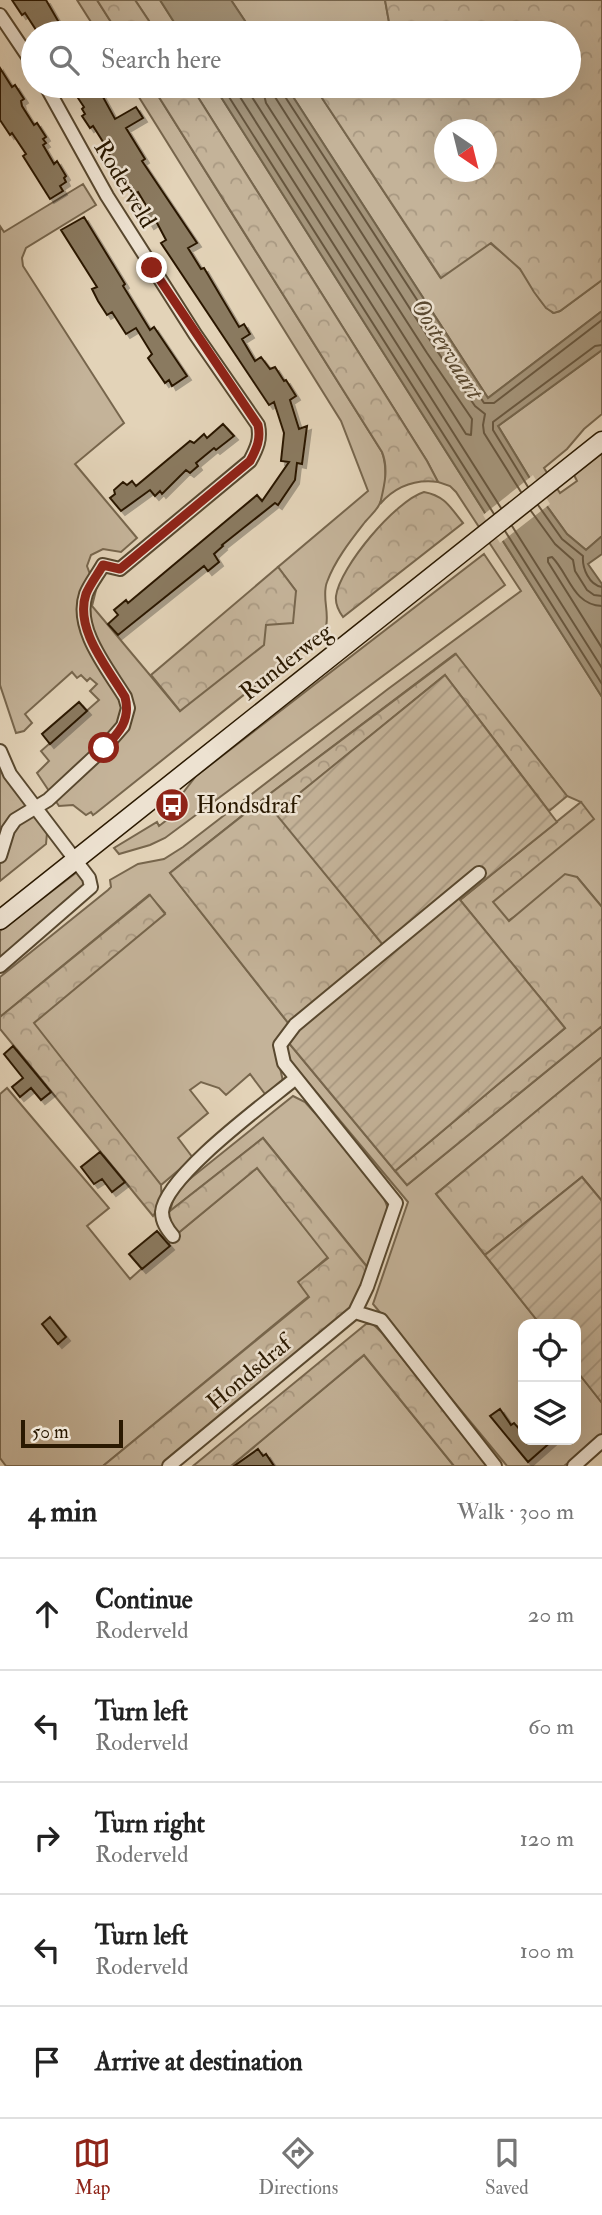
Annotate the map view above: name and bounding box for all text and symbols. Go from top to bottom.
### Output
search box [21,21,581,98]
icon: search [45,41,83,79]
text: Search here [101,44,221,76]
north arrow [434,119,497,182]
street label: Roderveld [87,134,163,234]
route end [136,252,167,283]
water label: Oostervaart [403,292,492,407]
street label: Runderweg [234,616,339,708]
route start [88,732,119,763]
bus stop icon: Hondsdraf [153,786,191,824]
place label: Hondsdraf [196,790,301,821]
map controls [518,1319,581,1445]
button: locate [518,1319,581,1382]
street label: Hondsdraf [200,1326,300,1418]
button: layers [518,1382,581,1445]
scale bar [21,1417,122,1449]
text: 50 m [32,1420,69,1444]
text: 4 min [28,1493,97,1530]
text: Walk · 300 m [457,1497,574,1526]
text: Continue [95,1584,193,1616]
icon: ahead [28,1595,66,1633]
text: 20 m [528,1600,574,1629]
text: Roderveld [95,1616,188,1645]
text: Turn left [95,1696,188,1728]
icon: left [28,1707,66,1745]
text: 60 m [528,1712,574,1741]
text: Roderveld [95,1728,188,1757]
text: Turn right [95,1808,205,1840]
icon: right [28,1819,66,1857]
text: 120 m [520,1824,574,1853]
text: Roderveld [95,1840,188,1869]
text: Turn left [95,1920,188,1952]
icon: left [28,1931,66,1969]
text: 100 m [520,1936,574,1965]
text: Roderveld [95,1952,188,1981]
icon: arrive [28,2043,66,2081]
text: Arrive at destination [95,2046,303,2078]
tab: Map [73,2134,111,2200]
tab: Directions [258,2134,338,2200]
tab: Saved [485,2134,529,2200]

